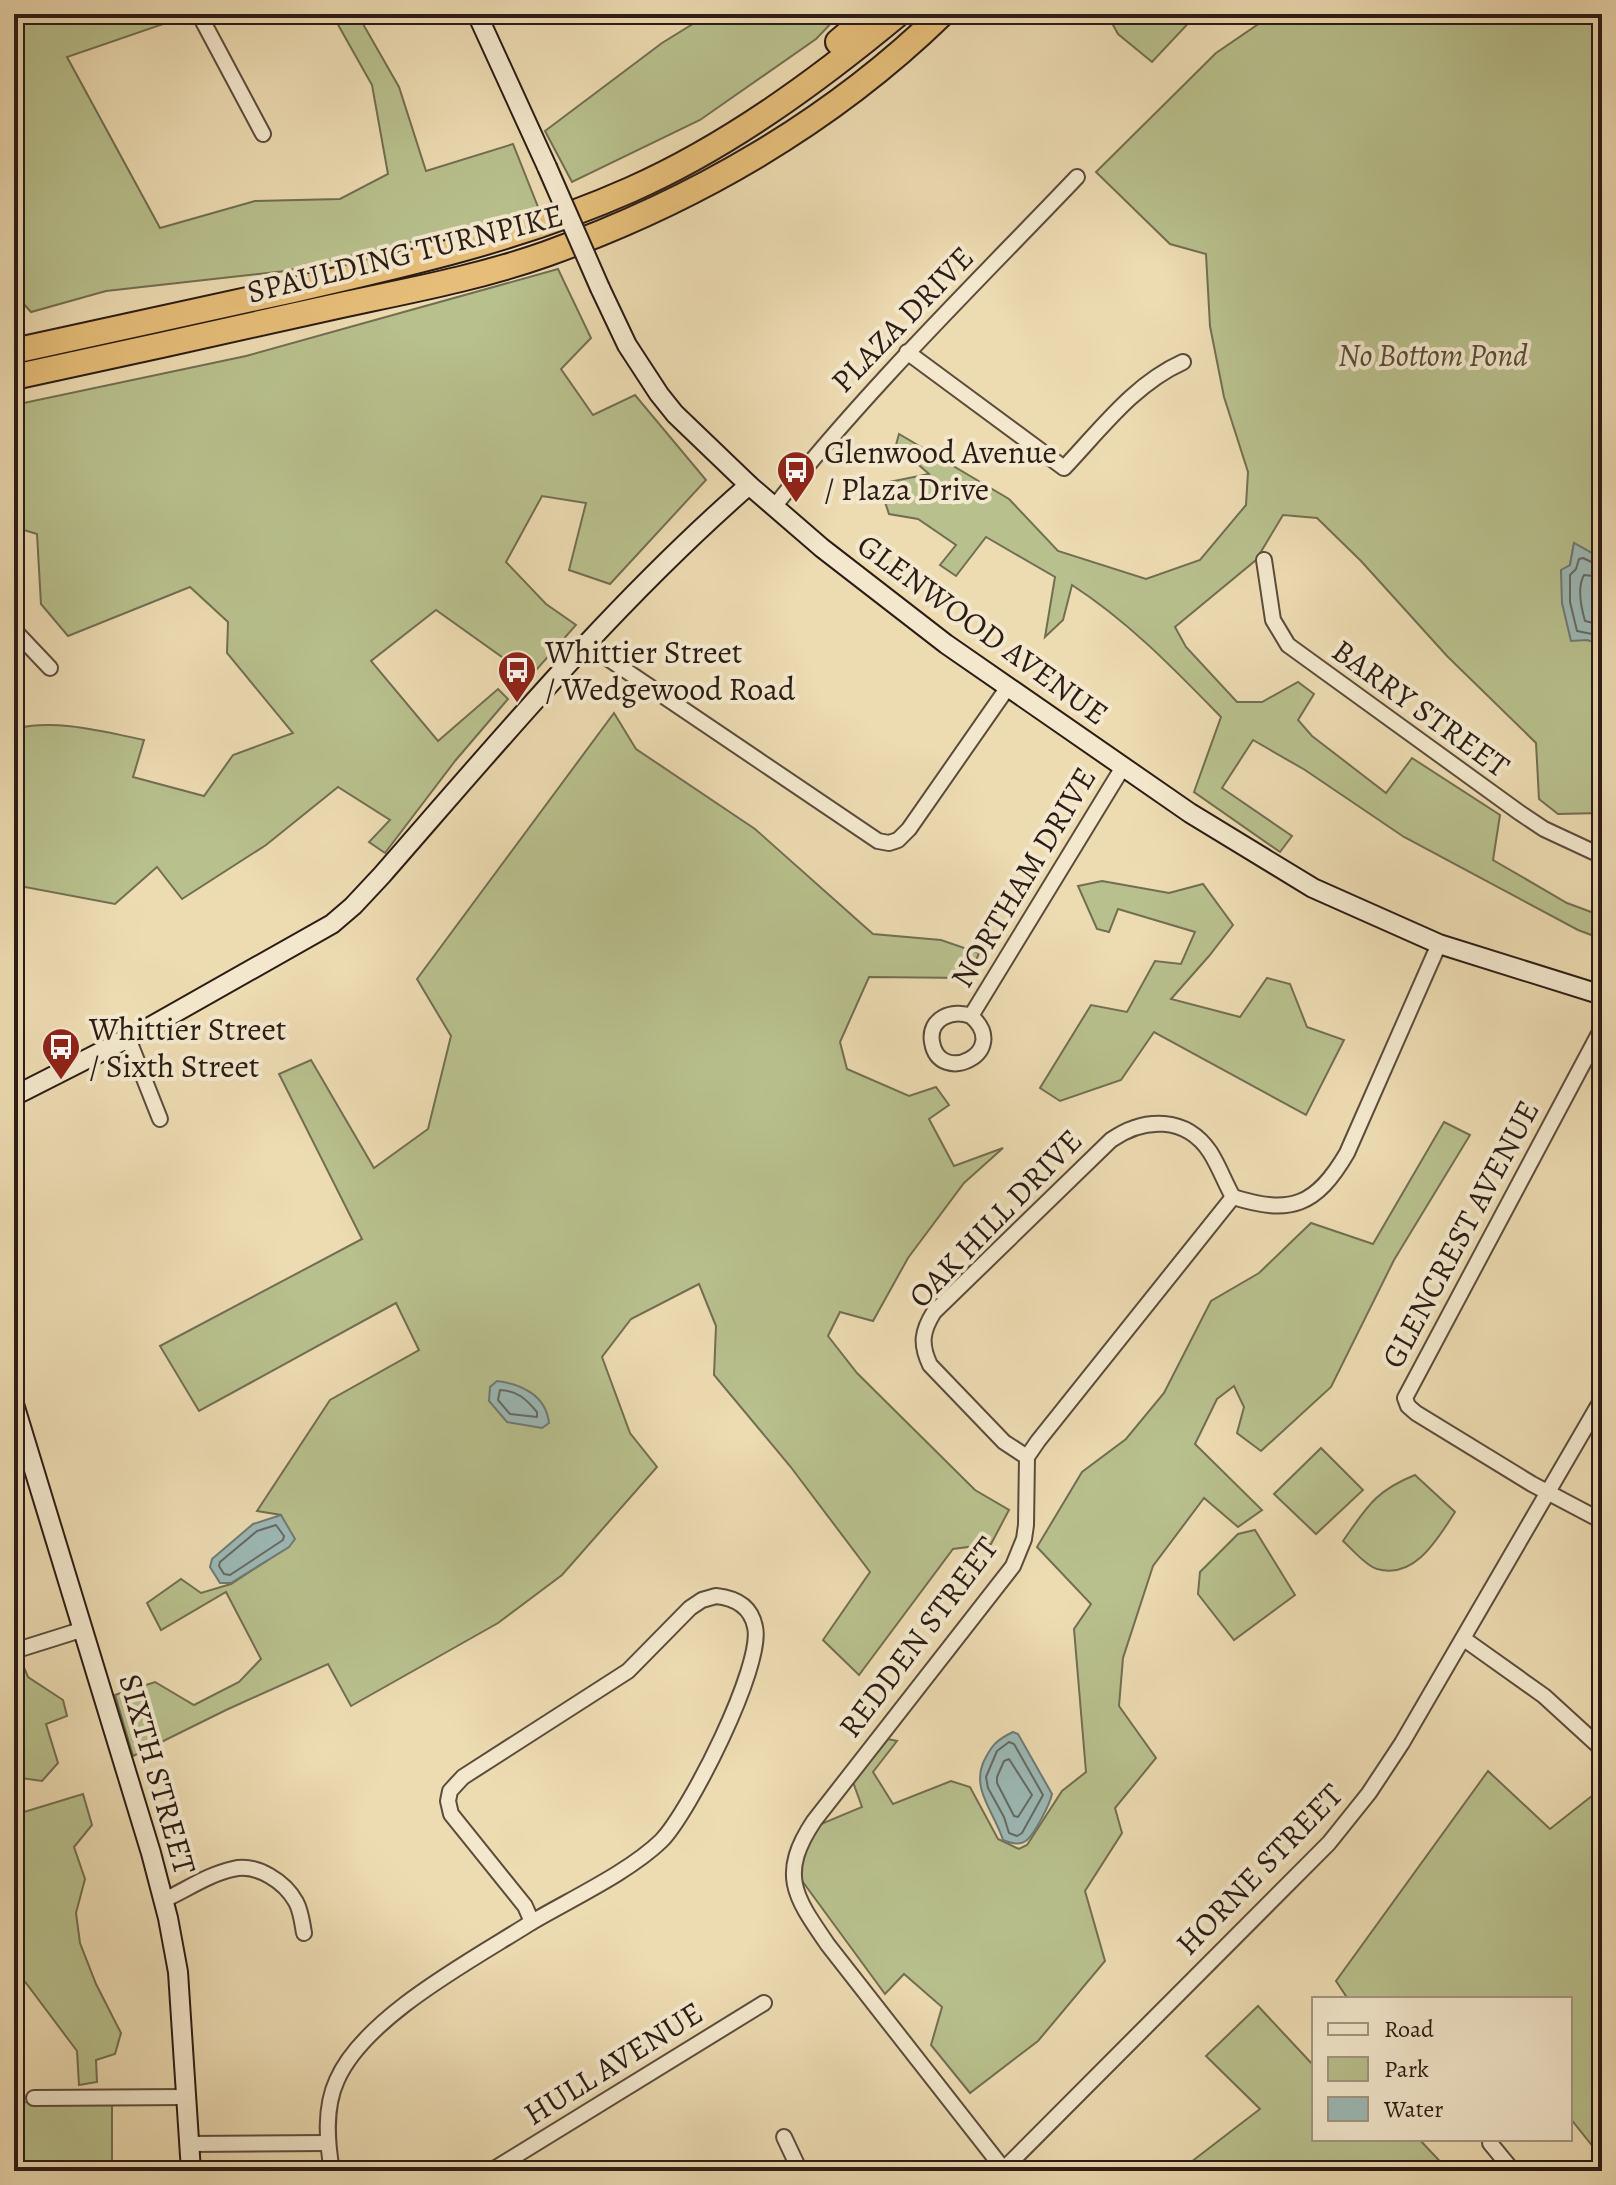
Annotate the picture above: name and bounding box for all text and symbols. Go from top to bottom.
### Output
street label: SPAULDING TURNPIKE [242,192,568,314]
street label: PLAZA DRIVE [821,236,983,402]
park label: No Bottom Pond [1338,333,1528,377]
place label: Glenwood Avenue / Plaza Drive [824,430,1057,511]
bus stop icon: Glenwood Avenue / Plaza Drive [775,449,817,504]
street label: GLENWOOD AVENUE [849,523,1117,735]
street label: BARRY STREET [1323,629,1519,788]
place label: Whittier Street / Wedgewood Road [544,630,796,711]
bus stop icon: Whittier Street / Wedgewood Road [496,649,538,704]
street label: NORTHAM DRIVE [940,758,1106,996]
place label: Whittier Street / Sixth Street [88,1007,286,1088]
bus stop icon: Whittier Street / Sixth Street [40,1026,82,1081]
street label: GLENCREST AVENUE [1371,1092,1549,1376]
street label: OAK HILL DRIVE [898,1119,1092,1317]
street label: REDDEN STREET [828,1527,1008,1746]
street label: SIXTH STREET [108,1669,208,1880]
street label: HORNE STREET [1166,1773,1353,1965]
street label: HULL AVENUE [515,1990,711,2136]
legend [1312,1997,1572,2141]
text: Road [1384,2013,1434,2045]
text: Park [1384,2053,1429,2085]
text: Water [1383,2093,1444,2125]

